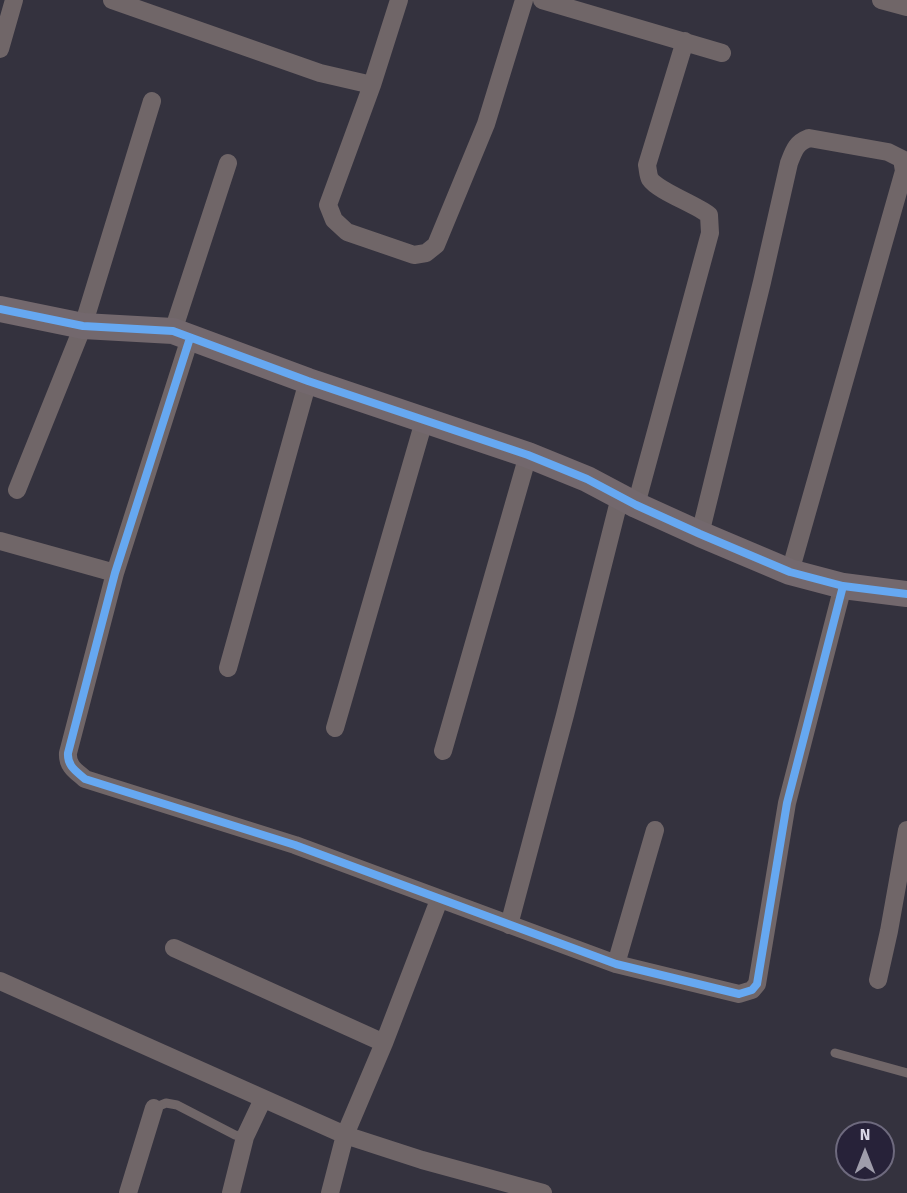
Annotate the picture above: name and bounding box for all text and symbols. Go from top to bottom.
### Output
north arrow [835,1121,895,1181]
text: N [860,1125,870,1144]

